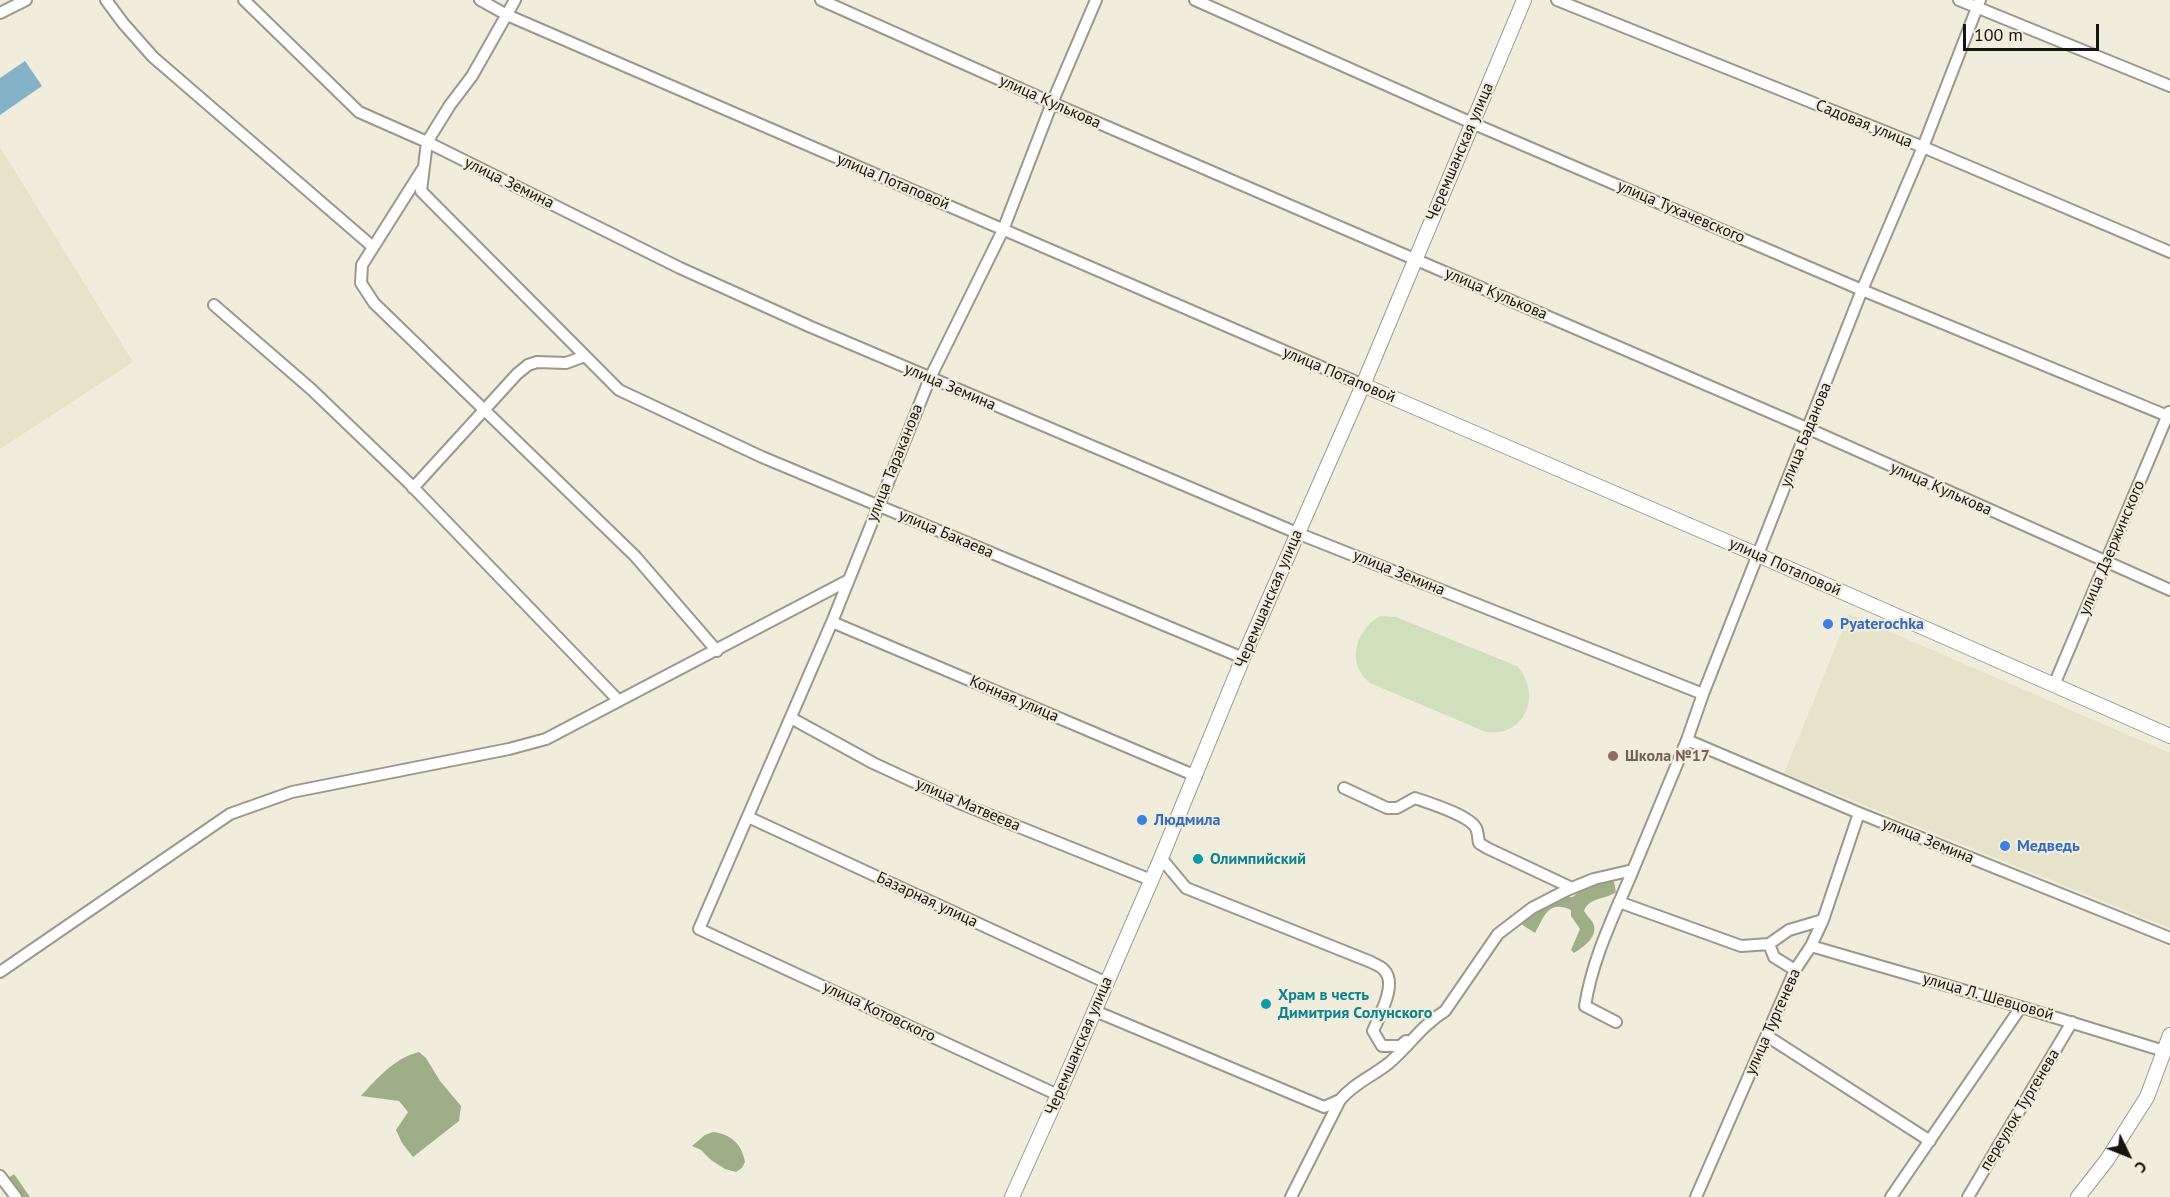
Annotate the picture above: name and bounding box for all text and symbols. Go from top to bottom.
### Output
scale bar [1966,12,2102,50]
text: 100 m [1974,23,2023,46]
street label: улица Кулькова [996,71,1104,133]
street label: Черемшанская улица [1422,80,1498,224]
street label: Садовая улица [1813,96,1915,152]
street label: улица Потаповой [834,150,952,214]
street label: улица Земина [461,153,557,213]
street label: улица Тухачевского [1614,176,1748,248]
street label: улица Кулькова [1442,264,1550,324]
street label: улица Потаповой [1280,343,1398,407]
street label: улица Земина [901,359,999,415]
street label: улица Баданова [1776,380,1836,490]
street label: улица Тараканова [863,401,927,525]
street label: улица Кулькова [1887,458,1995,520]
street label: улица Дзержинского [2075,478,2149,618]
street label: улица Бакаева [896,505,996,563]
street label: Черемшанская улица [1231,527,1307,671]
street label: улица Потаповой [1726,534,1844,600]
street label: улица Земина [1350,546,1448,600]
place label: Pyaterochka [1840,614,1924,634]
marker: Pyaterochka [1821,617,1835,631]
street label: Конная улица [966,672,1062,726]
place label: Школа №17 [1625,746,1710,766]
marker: Школа №17 [1606,749,1620,763]
street label: улица Матвеева [913,774,1023,836]
place label: Людмила [1154,810,1220,830]
marker: Людмила [1135,813,1149,827]
street label: улица Земина [1879,814,1977,868]
place label: Медведь [2017,836,2080,856]
marker: Медведь [1998,839,2012,853]
place label: Олимпийский [1210,849,1306,869]
marker: Олимпийский [1191,852,1205,866]
street label: Базарная улица [873,868,981,932]
street label: улица Тургенева [1741,966,1805,1078]
street label: улица Л. Шевцовой [1920,969,2056,1025]
street label: Черемшанская улица [1041,974,1117,1118]
street label: улица Котовского [820,977,938,1047]
place label: Храм в честь Димитрия Солунского [1278,985,1432,1023]
marker: Храм в честь Димитрия Солунского [1259,997,1273,1011]
street label: переулок Тургенева [1976,1046,2064,1174]
north arrow [2098,1125,2158,1185]
text: С [2131,1157,2152,1177]

